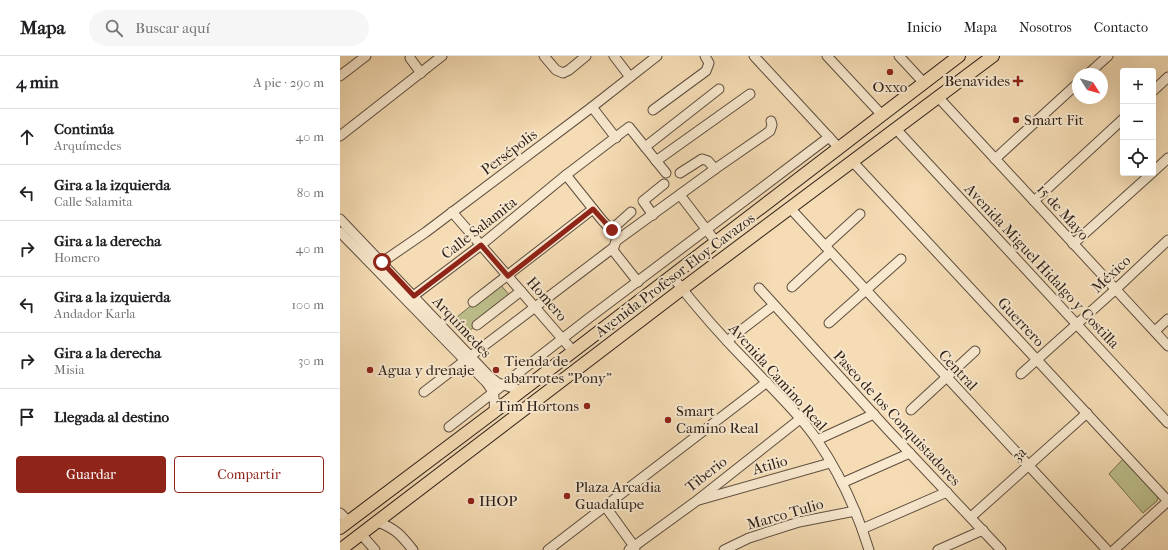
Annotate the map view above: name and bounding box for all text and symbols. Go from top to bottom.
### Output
search box [89,10,369,46]
text: Mapa [20,17,65,39]
icon: search [103,17,125,39]
text: Buscar aquí [135,19,210,37]
text: Inicio [907,19,942,36]
text: Mapa [964,19,997,36]
text: Nosotros [1019,19,1072,36]
text: Contacto [1094,19,1148,36]
marker: Oxxo [885,67,895,77]
north arrow [1072,68,1108,104]
map controls [1120,68,1156,176]
button: + [1120,68,1156,104]
text: 4 min [16,72,59,92]
place label: Benavides [944,72,1010,90]
text: A pie · 290 m [253,75,324,90]
marker: Benavides [1013,76,1023,86]
place label: Oxxo [873,78,908,96]
button: − [1120,104,1156,140]
place label: Smart Fit [1024,111,1085,129]
marker: Smart Fit [1011,115,1021,125]
text: Continúa [54,120,114,138]
street label: Persépolis [478,125,541,179]
icon: ahead [16,126,38,148]
text: 40 m [296,129,324,144]
text: Arquímedes [54,138,121,153]
button: locate [1120,140,1156,176]
text: Gira a la izquierda [54,176,170,194]
street label: Avenida Miguel Hidalgo y Costilla [960,179,1124,353]
street label: 15 de Mayo [1033,180,1093,244]
icon: left [16,182,38,204]
text: 80 m [297,185,324,200]
street label: Calle Salamita [438,192,521,263]
text: Calle Salamita [54,194,133,209]
street label: Avenida Profesor Eloy Cavazos [591,209,759,342]
route end [603,221,621,239]
text: Gira a la derecha [54,232,161,250]
icon: right [16,238,38,260]
text: 40 m [296,241,324,256]
text: Homero [54,250,100,265]
street label: México [1088,251,1135,297]
route start [373,253,391,271]
street label: Homero [523,273,571,325]
text: Gira a la izquierda [54,288,170,306]
street label: Arquímedes [428,292,495,362]
icon: left [16,294,38,316]
street label: Guerrero [994,294,1048,351]
text: 100 m [291,297,324,312]
text: Andador Karla [54,306,136,321]
street label: Avenida Camino Real [724,319,831,434]
text: Gira a la derecha [54,344,161,362]
street label: Central [935,346,981,394]
street label: Paseo de los Conquistadores [830,347,965,490]
icon: right [16,350,38,372]
place label: Tienda de abarrotes "Pony" [504,352,612,387]
text: 30 m [298,353,324,368]
place label: Agua y drenaje [377,361,475,379]
text: Misia [54,362,84,377]
marker: Agua y drenaje [365,365,375,375]
marker: Tienda de abarrotes "Pony" [491,365,501,375]
place label: Tim Hortons [496,397,579,415]
marker: Tim Hortons [582,401,592,411]
place label: Smart Camino Real [676,402,759,437]
icon: arrive [16,406,38,428]
text: Llegada al destino [54,408,169,426]
marker: Smart Camino Real [663,415,673,425]
street label: 3a [1008,442,1031,465]
street label: Atilio [750,451,790,479]
street label: Tiberio [682,452,731,496]
button: Guardar [16,456,166,493]
button: Compartir [174,456,324,493]
place label: Plaza Arcadia Guadalupe [575,478,662,513]
marker: Plaza Arcadia Guadalupe [562,491,572,501]
place label: IHOP [479,492,517,510]
street label: Marco Tulio [745,494,826,534]
marker: IHOP [466,496,476,506]

